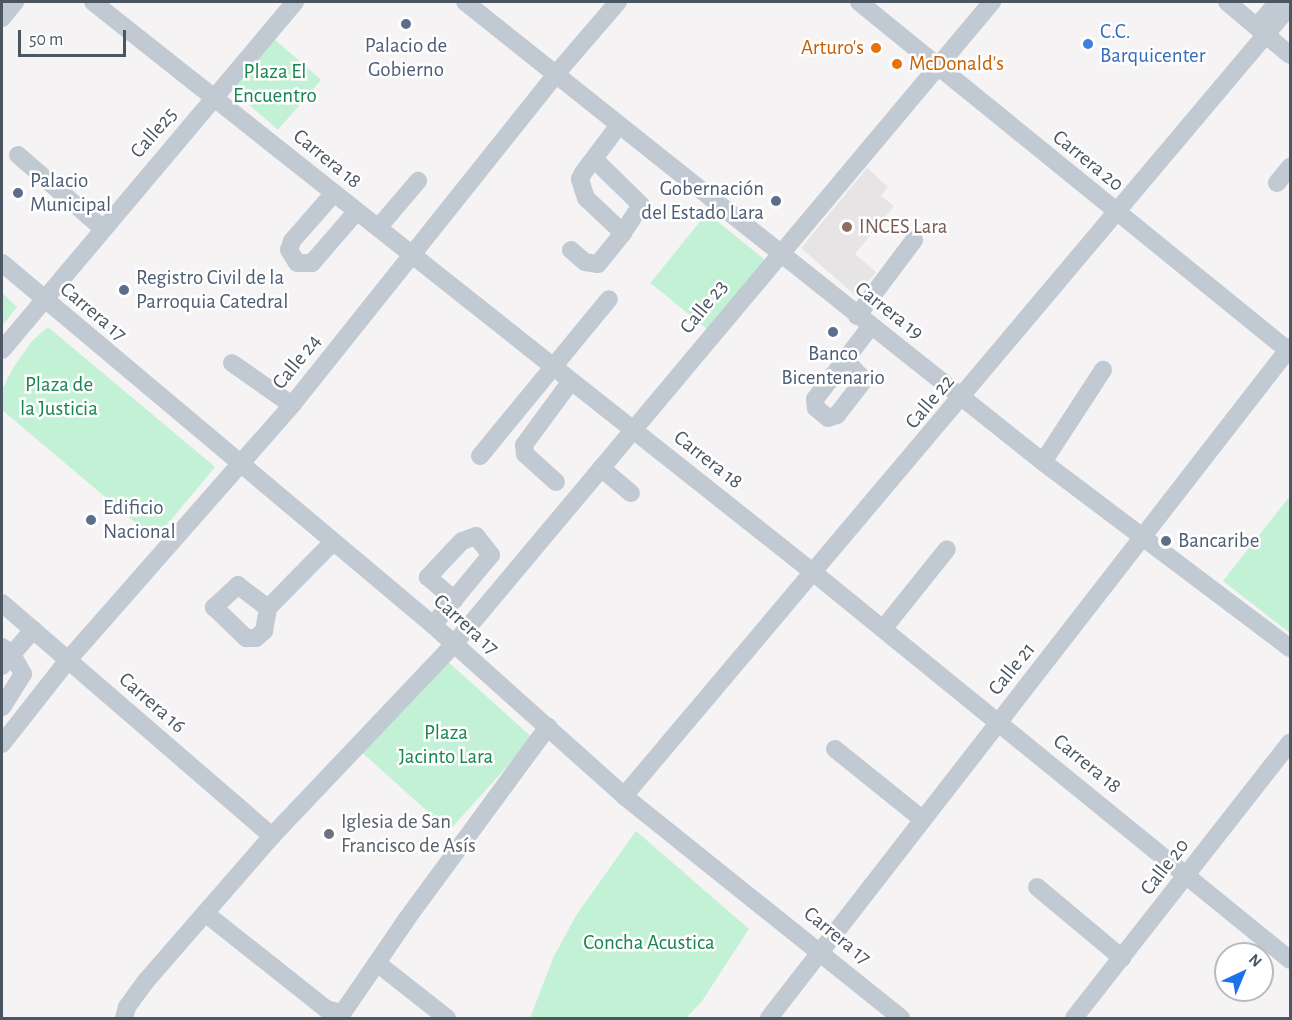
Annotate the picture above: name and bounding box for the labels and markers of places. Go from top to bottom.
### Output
marker: Palacio de Gobierno [399,17,413,31]
place label: C.C. Barquicenter [1100,19,1206,69]
place label: Palacio de Gobierno [365,33,447,83]
place label: Arturo's [801,35,864,61]
marker: C.C. Barquicenter [1081,37,1095,51]
marker: Arturo's [869,41,883,55]
place label: McDonald's [909,51,1004,77]
marker: McDonald's [890,57,904,71]
place label: Palacio Municipal [30,168,111,218]
place label: Gobernación del Estado Lara [641,176,764,226]
marker: Palacio Municipal [11,186,25,200]
marker: Gobernación del Estado Lara [769,194,783,208]
place label: INCES Lara [859,214,948,240]
marker: INCES Lara [840,220,854,234]
place label: Registro Civil de la Parroquia Catedral [136,265,288,315]
marker: Registro Civil de la Parroquia Catedral [117,283,131,297]
marker: Banco Bicentenario [826,325,840,339]
place label: Banco Bicentenario [781,341,885,391]
place label: Edificio Nacional [103,495,176,545]
marker: Edificio Nacional [84,513,98,527]
place label: Bancaribe [1178,528,1259,554]
marker: Bancaribe [1159,534,1173,548]
place label: Iglesia de San Francisco de Asís [341,809,476,859]
marker: Iglesia de San Francisco de Asís [322,827,336,841]

